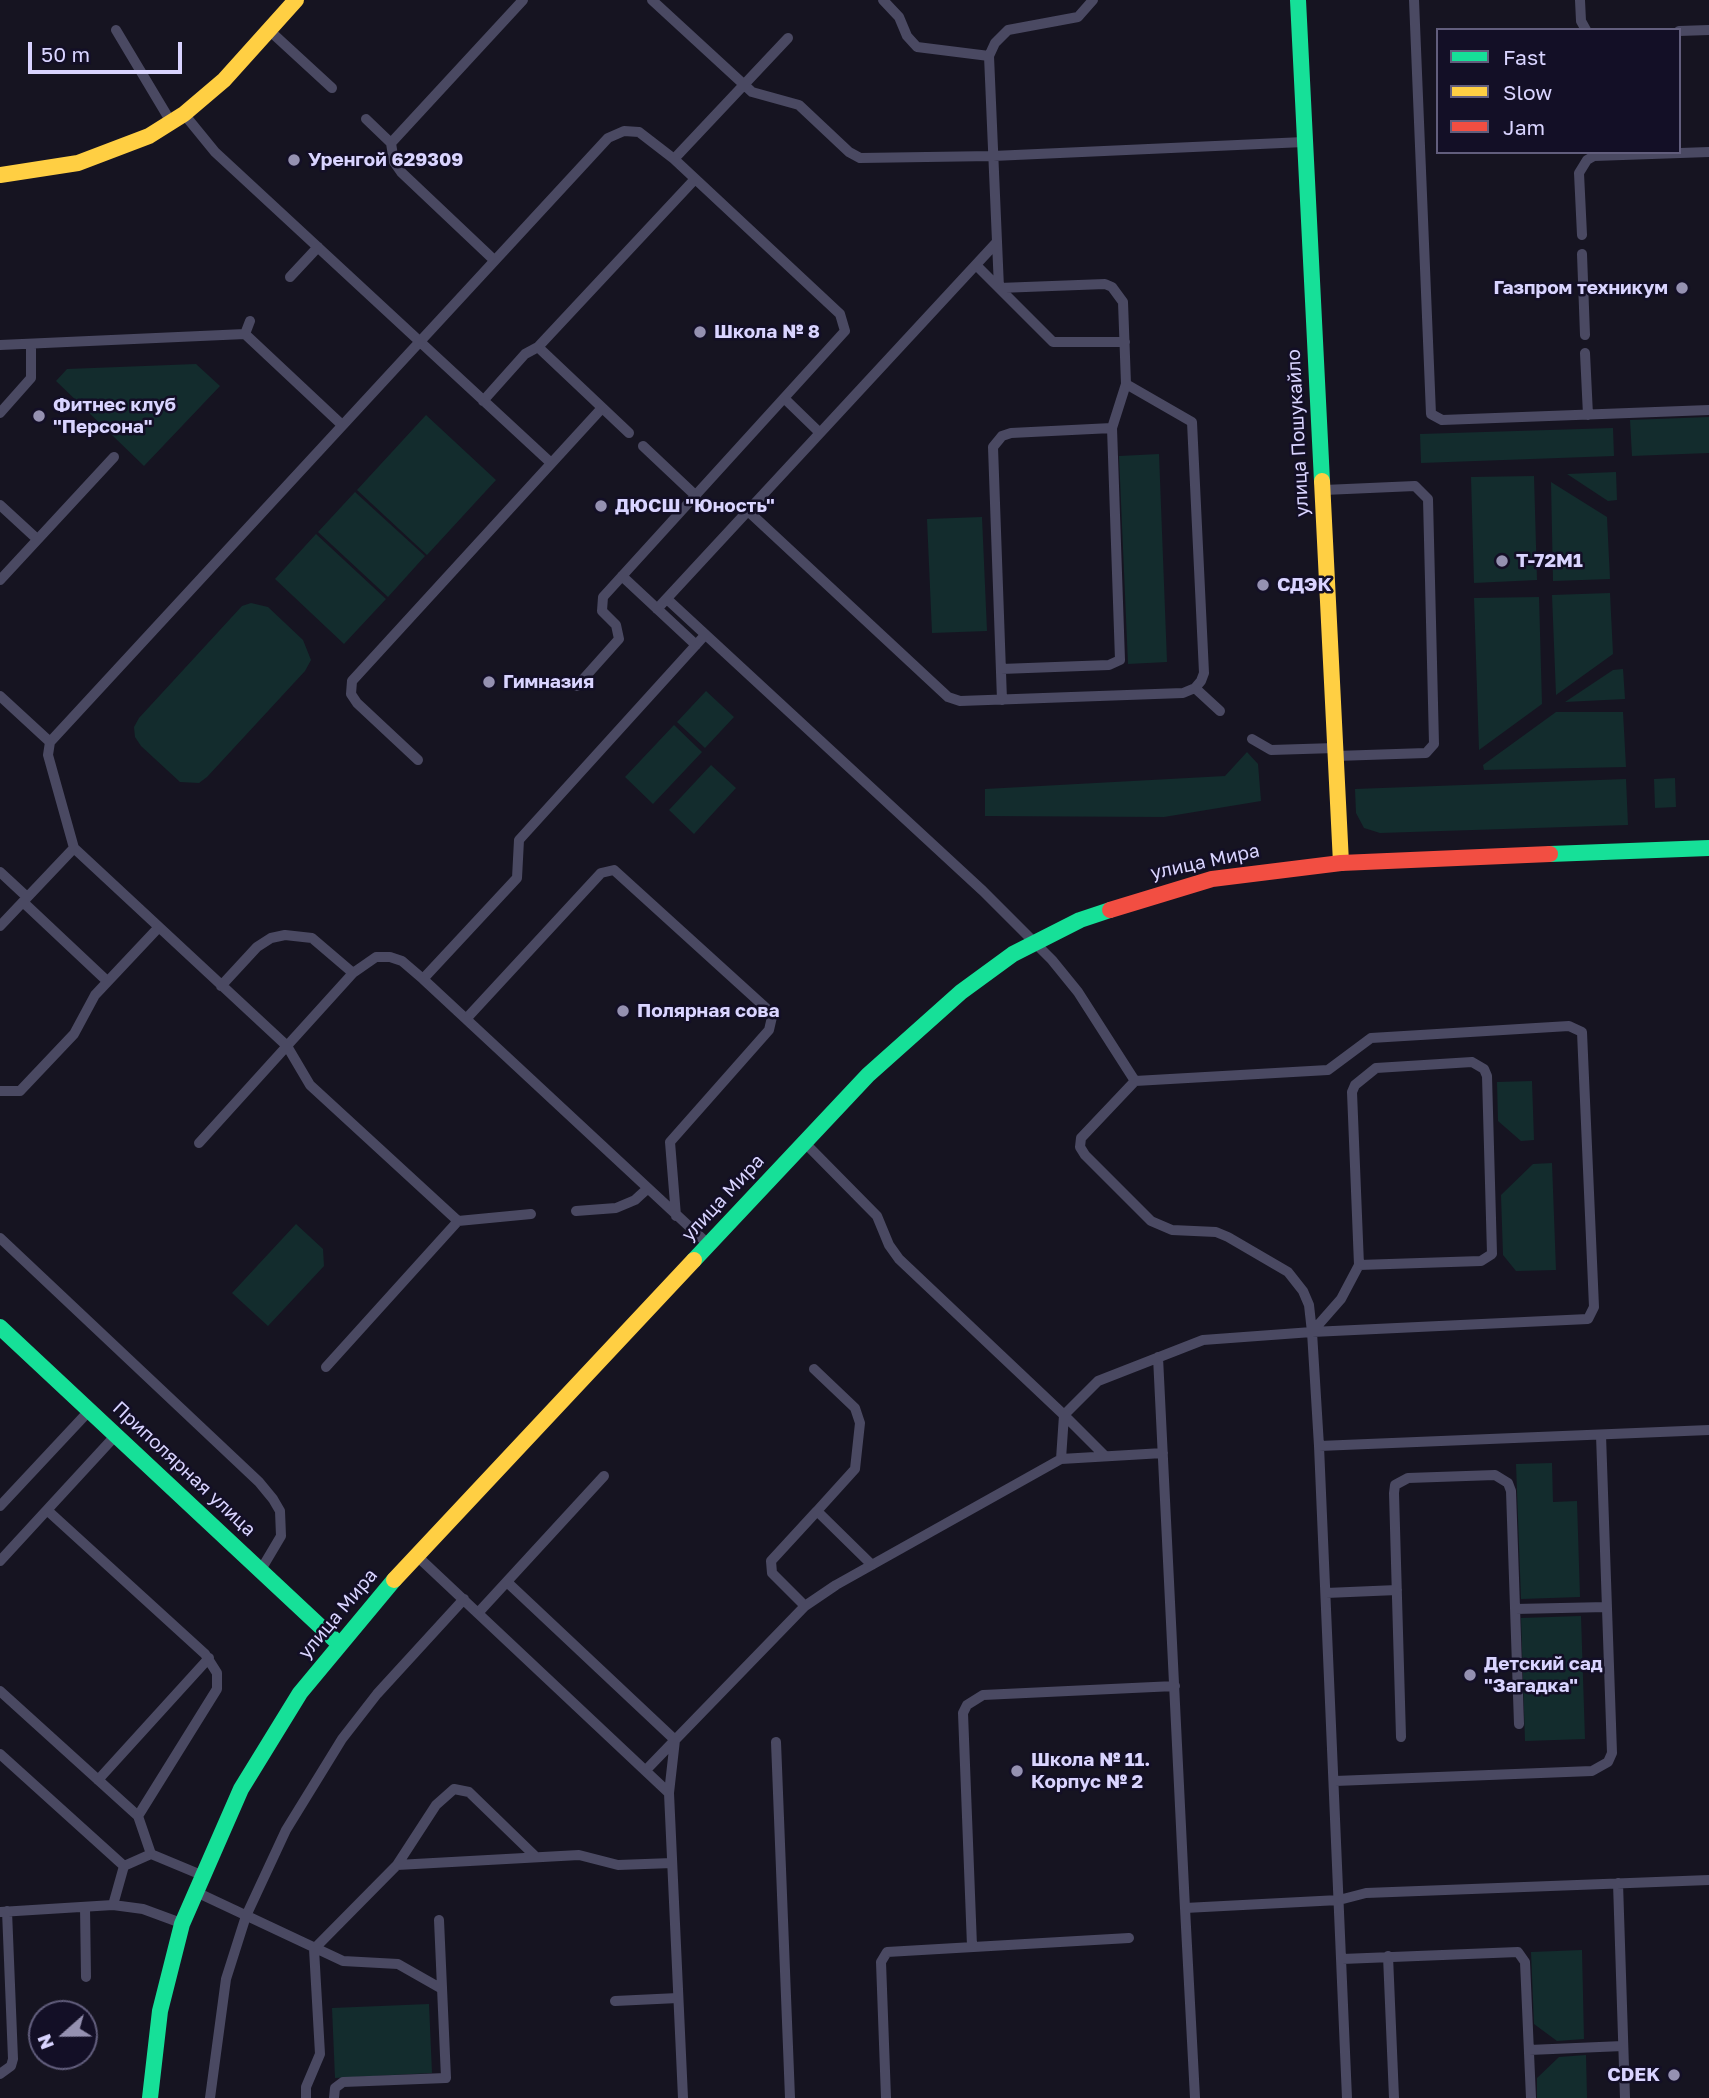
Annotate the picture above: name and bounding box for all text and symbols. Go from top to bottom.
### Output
scale bar [32,28,186,72]
legend [1436,28,1681,154]
text: 50 m [41,41,90,67]
text: Fast [1503,44,1546,70]
text: Slow [1503,79,1552,105]
text: Jam [1503,114,1545,140]
place label: Уренгой 629309 [308,149,463,171]
marker: Уренгой 629309 [286,152,302,168]
place label: Газпром техникум [1494,277,1668,299]
marker: Газпром техникум [1674,280,1690,296]
place label: Школа № 8 [714,321,820,343]
marker: Школа № 8 [692,324,708,340]
street label: улица Пошукайло [1282,349,1314,517]
place label: Фитнес клуб "Персона" [53,394,176,438]
marker: Фитнес клуб "Персона" [31,408,47,424]
place label: ДЮСШ "Юность" [615,495,775,517]
marker: ДЮСШ "Юность" [593,498,609,514]
place label: Т-72М1 [1516,550,1583,572]
marker: Т-72М1 [1494,553,1510,569]
place label: СДЭК [1277,574,1332,596]
marker: СДЭК [1255,577,1271,593]
place label: Гимназия [503,671,594,693]
marker: Гимназия [481,674,497,690]
street label: улица Мира [1148,839,1262,885]
place label: Полярная сова [637,1000,779,1022]
marker: Полярная сова [615,1003,631,1019]
street label: улица Мира [677,1150,769,1246]
street label: Приполярная улица [108,1397,260,1541]
street label: улица Мира [294,1564,382,1664]
place label: Детский сад "Загадка" [1484,1653,1603,1697]
marker: Детский сад "Загадка" [1462,1667,1478,1683]
place label: Школа № 11. Корпус № 2 [1031,1749,1150,1793]
marker: Школа № 11. Корпус № 2 [1009,1763,1025,1779]
north arrow [28,2000,98,2070]
text: N [31,2031,58,2053]
place label: CDEK [1607,2064,1660,2086]
marker: CDEK [1666,2067,1682,2083]

